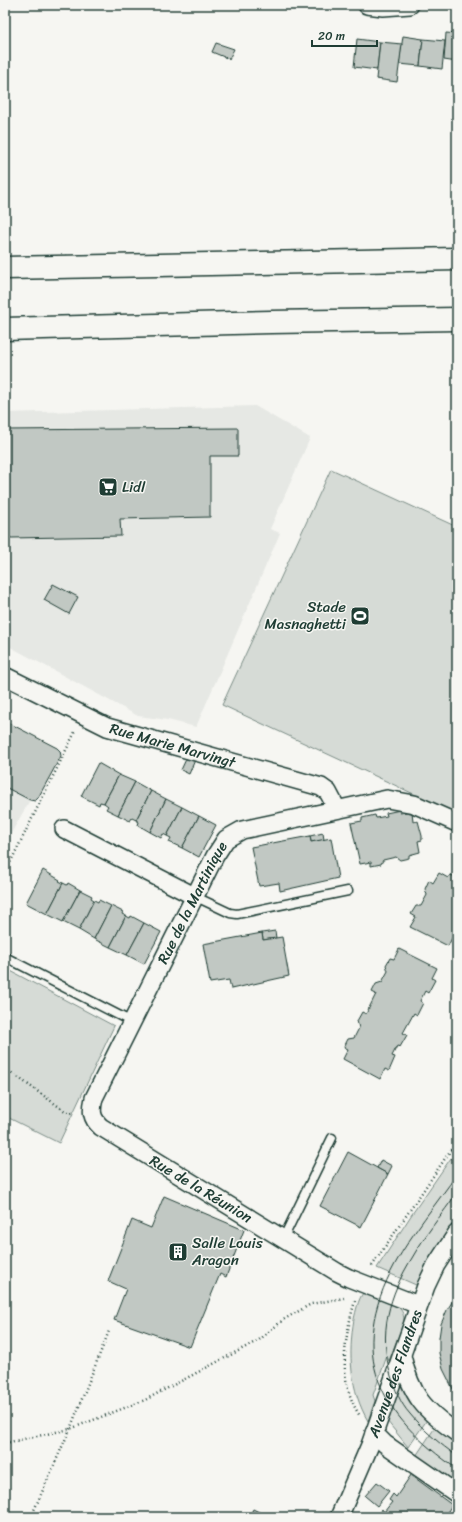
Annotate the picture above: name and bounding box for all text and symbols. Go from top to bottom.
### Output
scale bar [312,22,377,48]
text: 20 m [318,25,345,47]
place label: Lidl [122,474,146,500]
supermarket icon: Lidl [97,476,119,498]
place label: Stade Masnaghetti [265,594,347,637]
sports icon: Stade Masnaghetti [349,605,371,627]
street label: Rue Marie Marvingt [106,715,239,776]
street label: Rue de la Martinique [150,836,234,969]
street label: Rue de la Réunion [144,1148,258,1230]
place label: Salle Louis Aragon [191,1230,263,1273]
building icon: Salle Louis Aragon [167,1241,189,1263]
street label: Avenue des Flandres [360,1305,430,1442]

